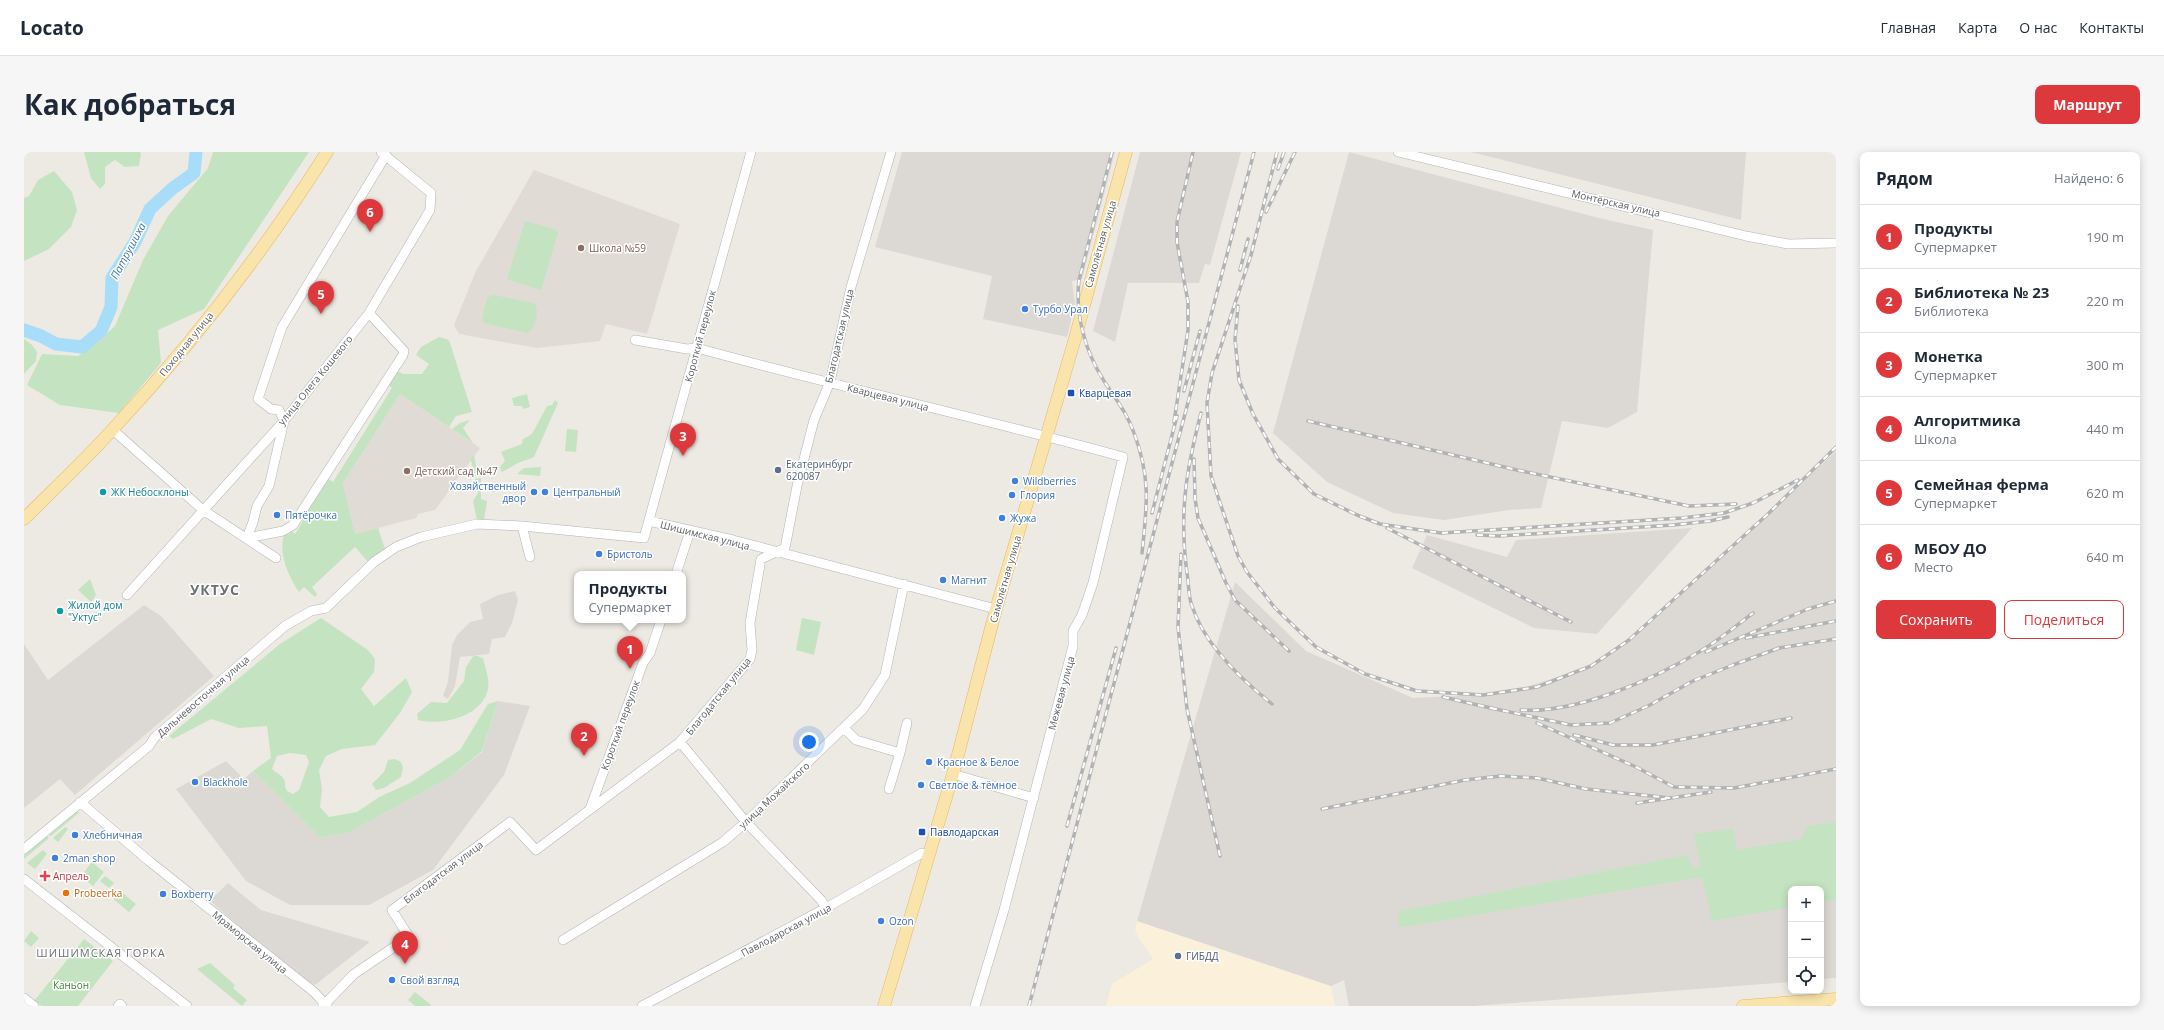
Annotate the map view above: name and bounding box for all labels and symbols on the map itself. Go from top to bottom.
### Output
street label: Монтёрская улица [1570,186,1662,220]
pin: 6 [357,199,383,232]
street label: Самолётная улица [1081,199,1119,289]
water label: Патрушиха [106,220,149,282]
place label: Школа №59 [589,241,646,255]
marker: Школа №59 [576,243,586,253]
pin: 5 [308,281,334,314]
street label: Короткий переулок [681,288,719,384]
street label: Благодатская улица [821,288,857,384]
place label: Турбо Урал [1033,302,1088,316]
marker: Турбо Урал [1020,304,1030,314]
street label: Походная улица [156,309,216,379]
street label: улица Олега Кошевого [274,332,356,428]
street label: Кварцевая улица [846,380,930,414]
place label: Кварцевая [1079,386,1131,400]
marker: Кварцевая [1066,388,1076,398]
pin: 3 [670,423,696,456]
place label: Екатеринбург 620087 [786,457,853,483]
place label: Детский сад №47 [415,464,498,478]
marker: Екатеринбург 620087 [773,465,783,475]
marker: Детский сад №47 [402,466,412,476]
place label: Wildberries [1023,474,1076,488]
marker: Wildberries [1010,476,1020,486]
place label: Хозяйственный двор [450,479,526,505]
place label: ЖК Небосклоны [111,485,189,499]
place label: Центральный [553,485,621,499]
marker: ЖК Небосклоны [98,487,108,497]
marker: Хозяйственный двор [529,487,539,497]
marker: Центральный [540,487,550,497]
place label: Глория [1020,488,1055,502]
marker: Глория [1007,490,1017,500]
place label: Пятёрочка [285,508,337,522]
marker: Пятёрочка [272,510,282,520]
place label: Жужа [1010,511,1036,525]
marker: Жужа [997,513,1007,523]
street label: Шишимская улица [659,517,751,553]
street label: Самолётная улица [986,534,1024,624]
place label: Бристоль [607,547,653,561]
marker: Бристоль [594,549,604,559]
place label: Магнит [951,573,988,587]
marker: Магнит [938,575,948,585]
district label: УКТУС [190,580,240,599]
place label: Жилой дом "Уктус" [68,598,123,624]
marker: Жилой дом "Уктус" [55,606,65,616]
pin: 1 [617,636,643,669]
street label: Дальневосточная улица [154,652,252,740]
street label: Благодатская улица [682,654,754,738]
street label: Межевая улица [1044,655,1078,731]
street label: Короткий переулок [597,677,643,772]
pin: 2 [571,723,597,756]
your location [799,732,819,752]
place label: Красное & Белое [937,755,1019,769]
marker: Красное & Белое [924,757,934,767]
street label: улица Можайского [736,758,812,832]
place label: Blackhole [203,775,248,789]
marker: Blackhole [190,777,200,787]
place label: Светлое & тёмное [929,778,1017,792]
marker: Светлое & тёмное [916,780,926,790]
place label: Павлодарская [930,825,999,839]
marker: Павлодарская [917,827,927,837]
place label: Хлебничная [83,828,142,842]
marker: Хлебничная [70,830,80,840]
street label: Благодатская улица [400,837,486,907]
place label: 2man shop [63,851,115,865]
marker: 2man shop [50,853,60,863]
place label: Апрель [53,869,89,883]
marker: Апрель [40,871,50,881]
place label: Probeerka [74,886,122,900]
place label: Boxberry [171,887,215,901]
marker: Probeerka [61,888,71,898]
marker: Boxberry [158,889,168,899]
street label: Павлодарская улица [738,900,834,960]
street label: Мраморская улица [210,907,290,977]
place label: Ozon [889,914,914,928]
marker: Ozon [876,916,886,926]
pin: 4 [392,931,418,964]
district label: ШИШИМСКАЯ ГОРКА [36,945,166,960]
place label: ГИБДД [1186,949,1219,963]
marker: ГИБДД [1173,951,1183,961]
place label: Свой взгляд [400,973,459,987]
marker: Свой взгляд [387,975,397,985]
park label: Каньон [53,978,89,992]

